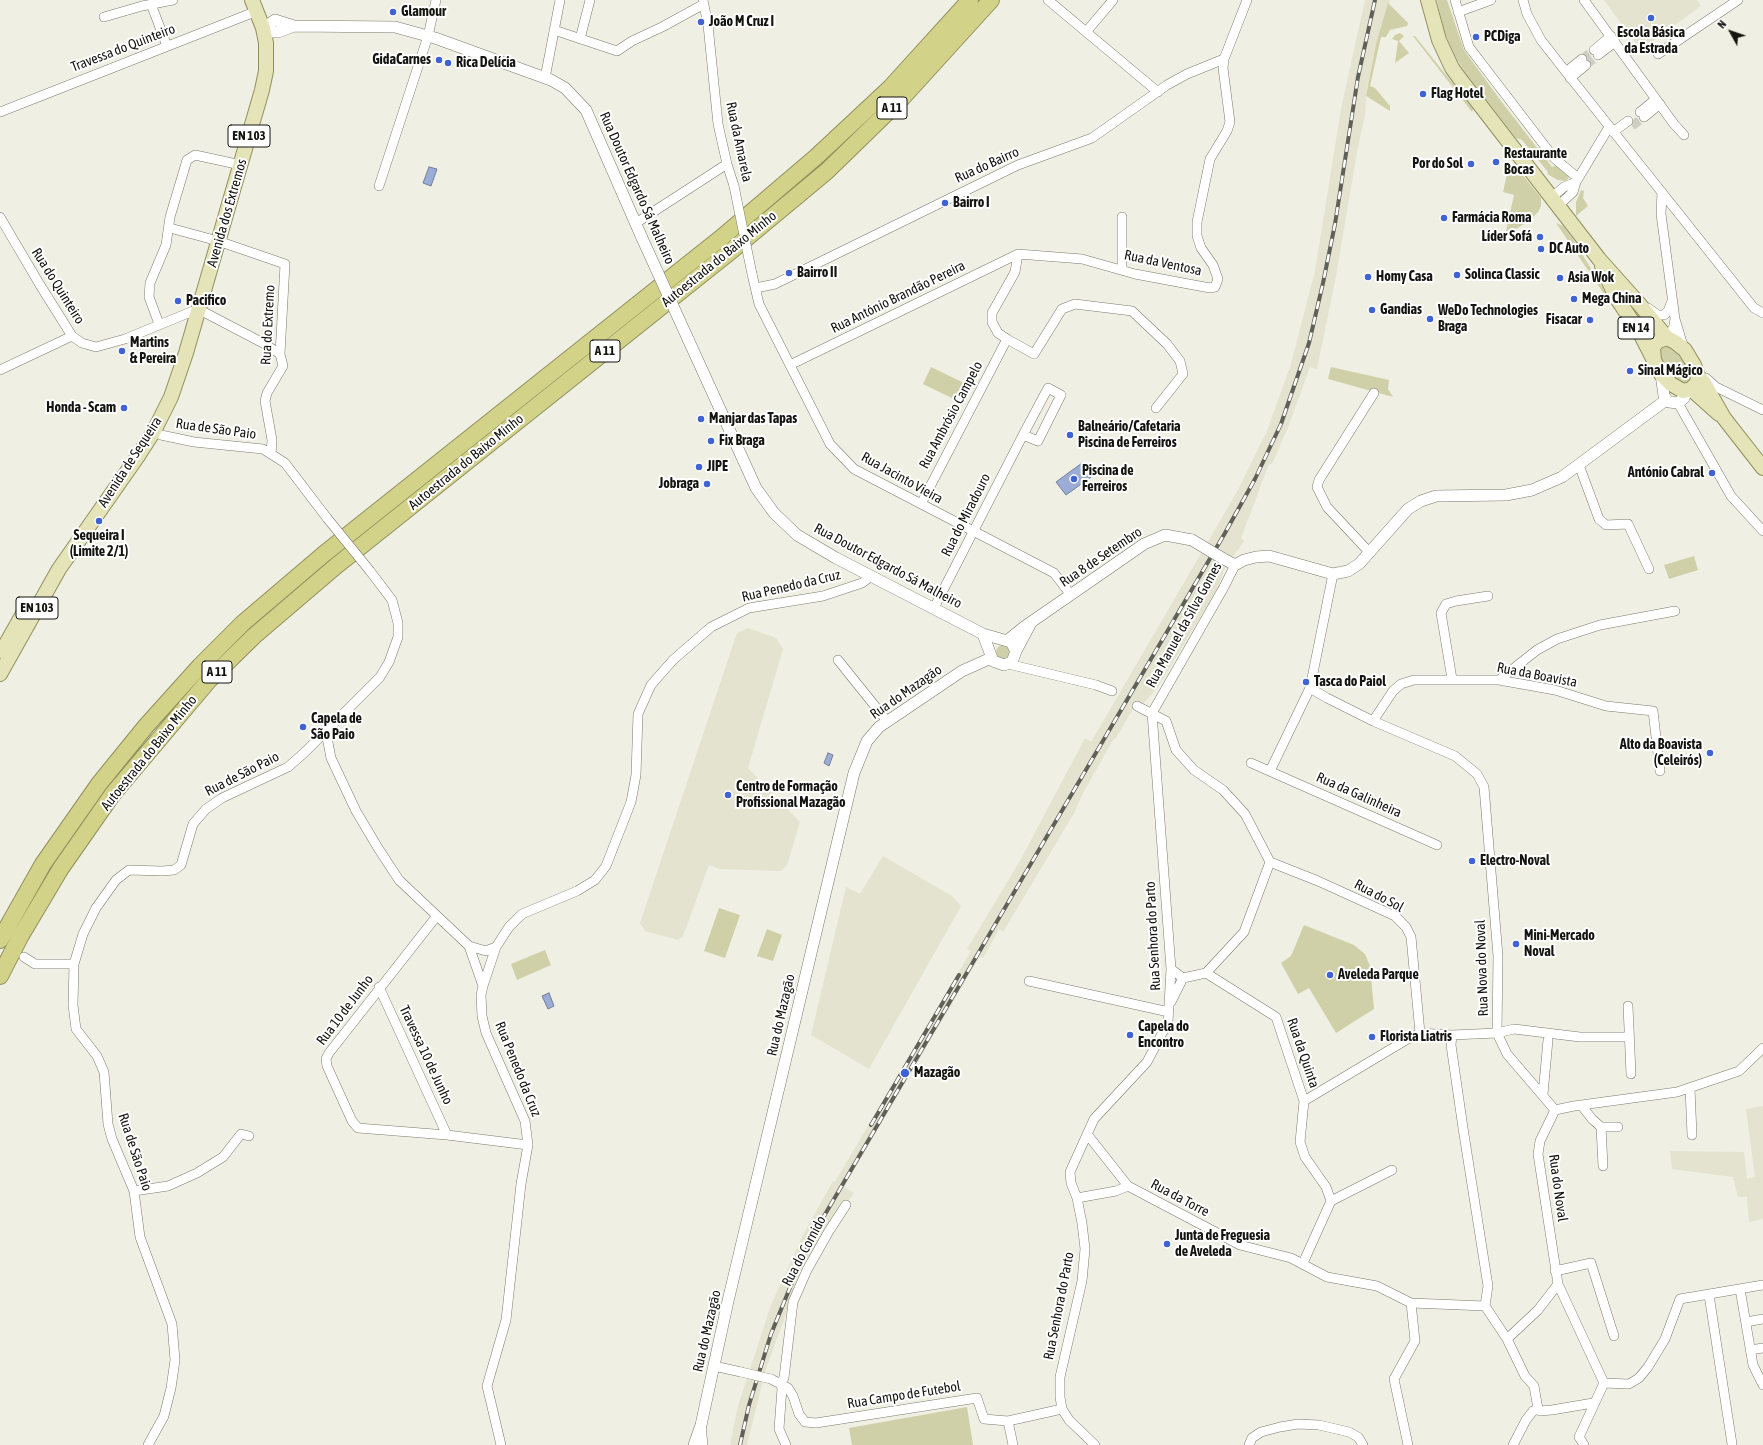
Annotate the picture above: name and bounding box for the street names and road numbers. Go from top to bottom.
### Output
street label: Travessa do Quinteiro [69,20,177,76]
road number: A 11 [877,97,907,119]
street label: Rua da Amarela [722,100,756,184]
street label: Rua Doutor Edgardo Sá Malheiro [596,109,678,267]
road number: EN 103 [228,125,270,147]
street label: Rua do Bairro [952,143,1022,187]
street label: Avenida dos Extremos [204,157,250,269]
street label: Autoestrada do Baixo Minho [658,207,780,311]
street label: Rua do Quinteiro [28,245,88,327]
street label: Rua da Ventosa [1123,247,1203,279]
street label: Rua António Brandão Pereira [828,257,968,337]
street label: Rua do Extremo [258,285,278,365]
road number: EN 14 [1618,317,1654,339]
road number: A 11 [590,340,620,362]
street label: Rua Ambrósio Campelo [916,358,986,472]
street label: Autoestrada do Baixo Minho [405,410,527,514]
street label: Avenida de Sequeira [95,414,165,510]
street label: Rua de São Paio [175,415,257,443]
street label: Rua Jacinto Vieira [858,449,946,507]
street label: Rua do Miradouro [938,471,994,559]
street label: Rua Doutor Edgardo Sá Malheiro [811,520,965,612]
street label: Rua 8 de Setembro [1057,523,1145,591]
street label: Rua Manuel da Silva Gomes [1143,559,1225,691]
street label: Rua Penedo da Cruz [740,566,842,606]
road number: EN 103 [16,597,58,619]
street label: Rua da Boavista [1495,659,1579,691]
road number: A 11 [202,661,232,683]
street label: Rua do Mazagão [867,661,945,723]
street label: Autoestrada do Baixo Minho [97,692,201,814]
street label: Rua de São Paio [202,748,282,800]
street label: Rua da Galinheira [1314,769,1404,821]
street label: Rua do Sol [1351,876,1407,916]
street label: Rua Senhora do Parto [1142,881,1164,991]
street label: Rua Nova do Noval [1472,919,1492,1017]
street label: Rua 10 de Junho [313,972,377,1048]
street label: Rua do Mazagão [763,972,799,1058]
street label: Travessa 10 de Junho [396,1003,456,1107]
street label: Rua da Quinta [1283,1016,1323,1090]
street label: Rua Penedo da Cruz [491,1019,545,1119]
street label: Rua de São Paio [115,1111,155,1193]
street label: Rua do Noval [1545,1153,1571,1223]
street label: Rua da Torre [1148,1176,1212,1220]
street label: Rua do Cornido [778,1213,830,1289]
street label: Rua Senhora do Parto [1040,1251,1078,1361]
street label: Rua do Mazagão [689,1288,725,1374]
street label: Rua Campo de Futebol [846,1378,962,1412]

